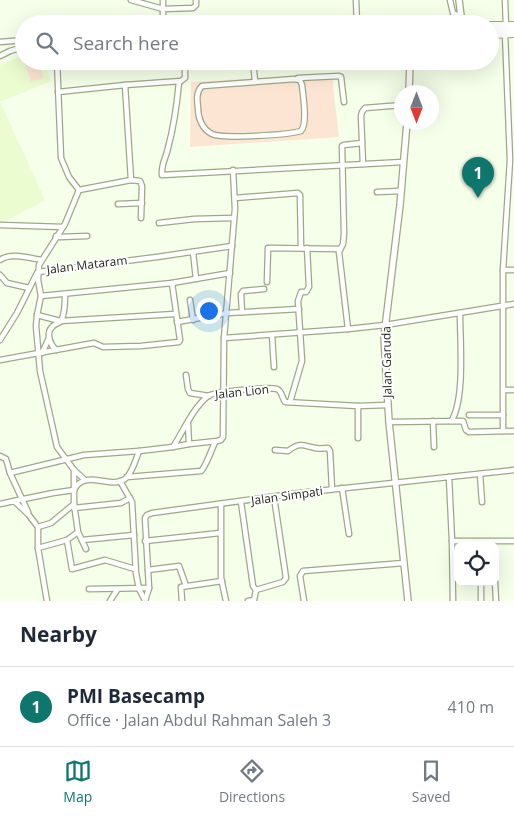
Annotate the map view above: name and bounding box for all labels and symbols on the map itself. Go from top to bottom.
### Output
north arrow [394,85,439,130]
pin: 1 [462,157,494,198]
street label: Jalan Mataram [45,251,128,278]
your location [196,298,222,324]
street label: Jalan Garuda [377,326,396,399]
street label: Jalan Lion [213,380,270,403]
street label: Jalan Simpati [249,482,324,509]

